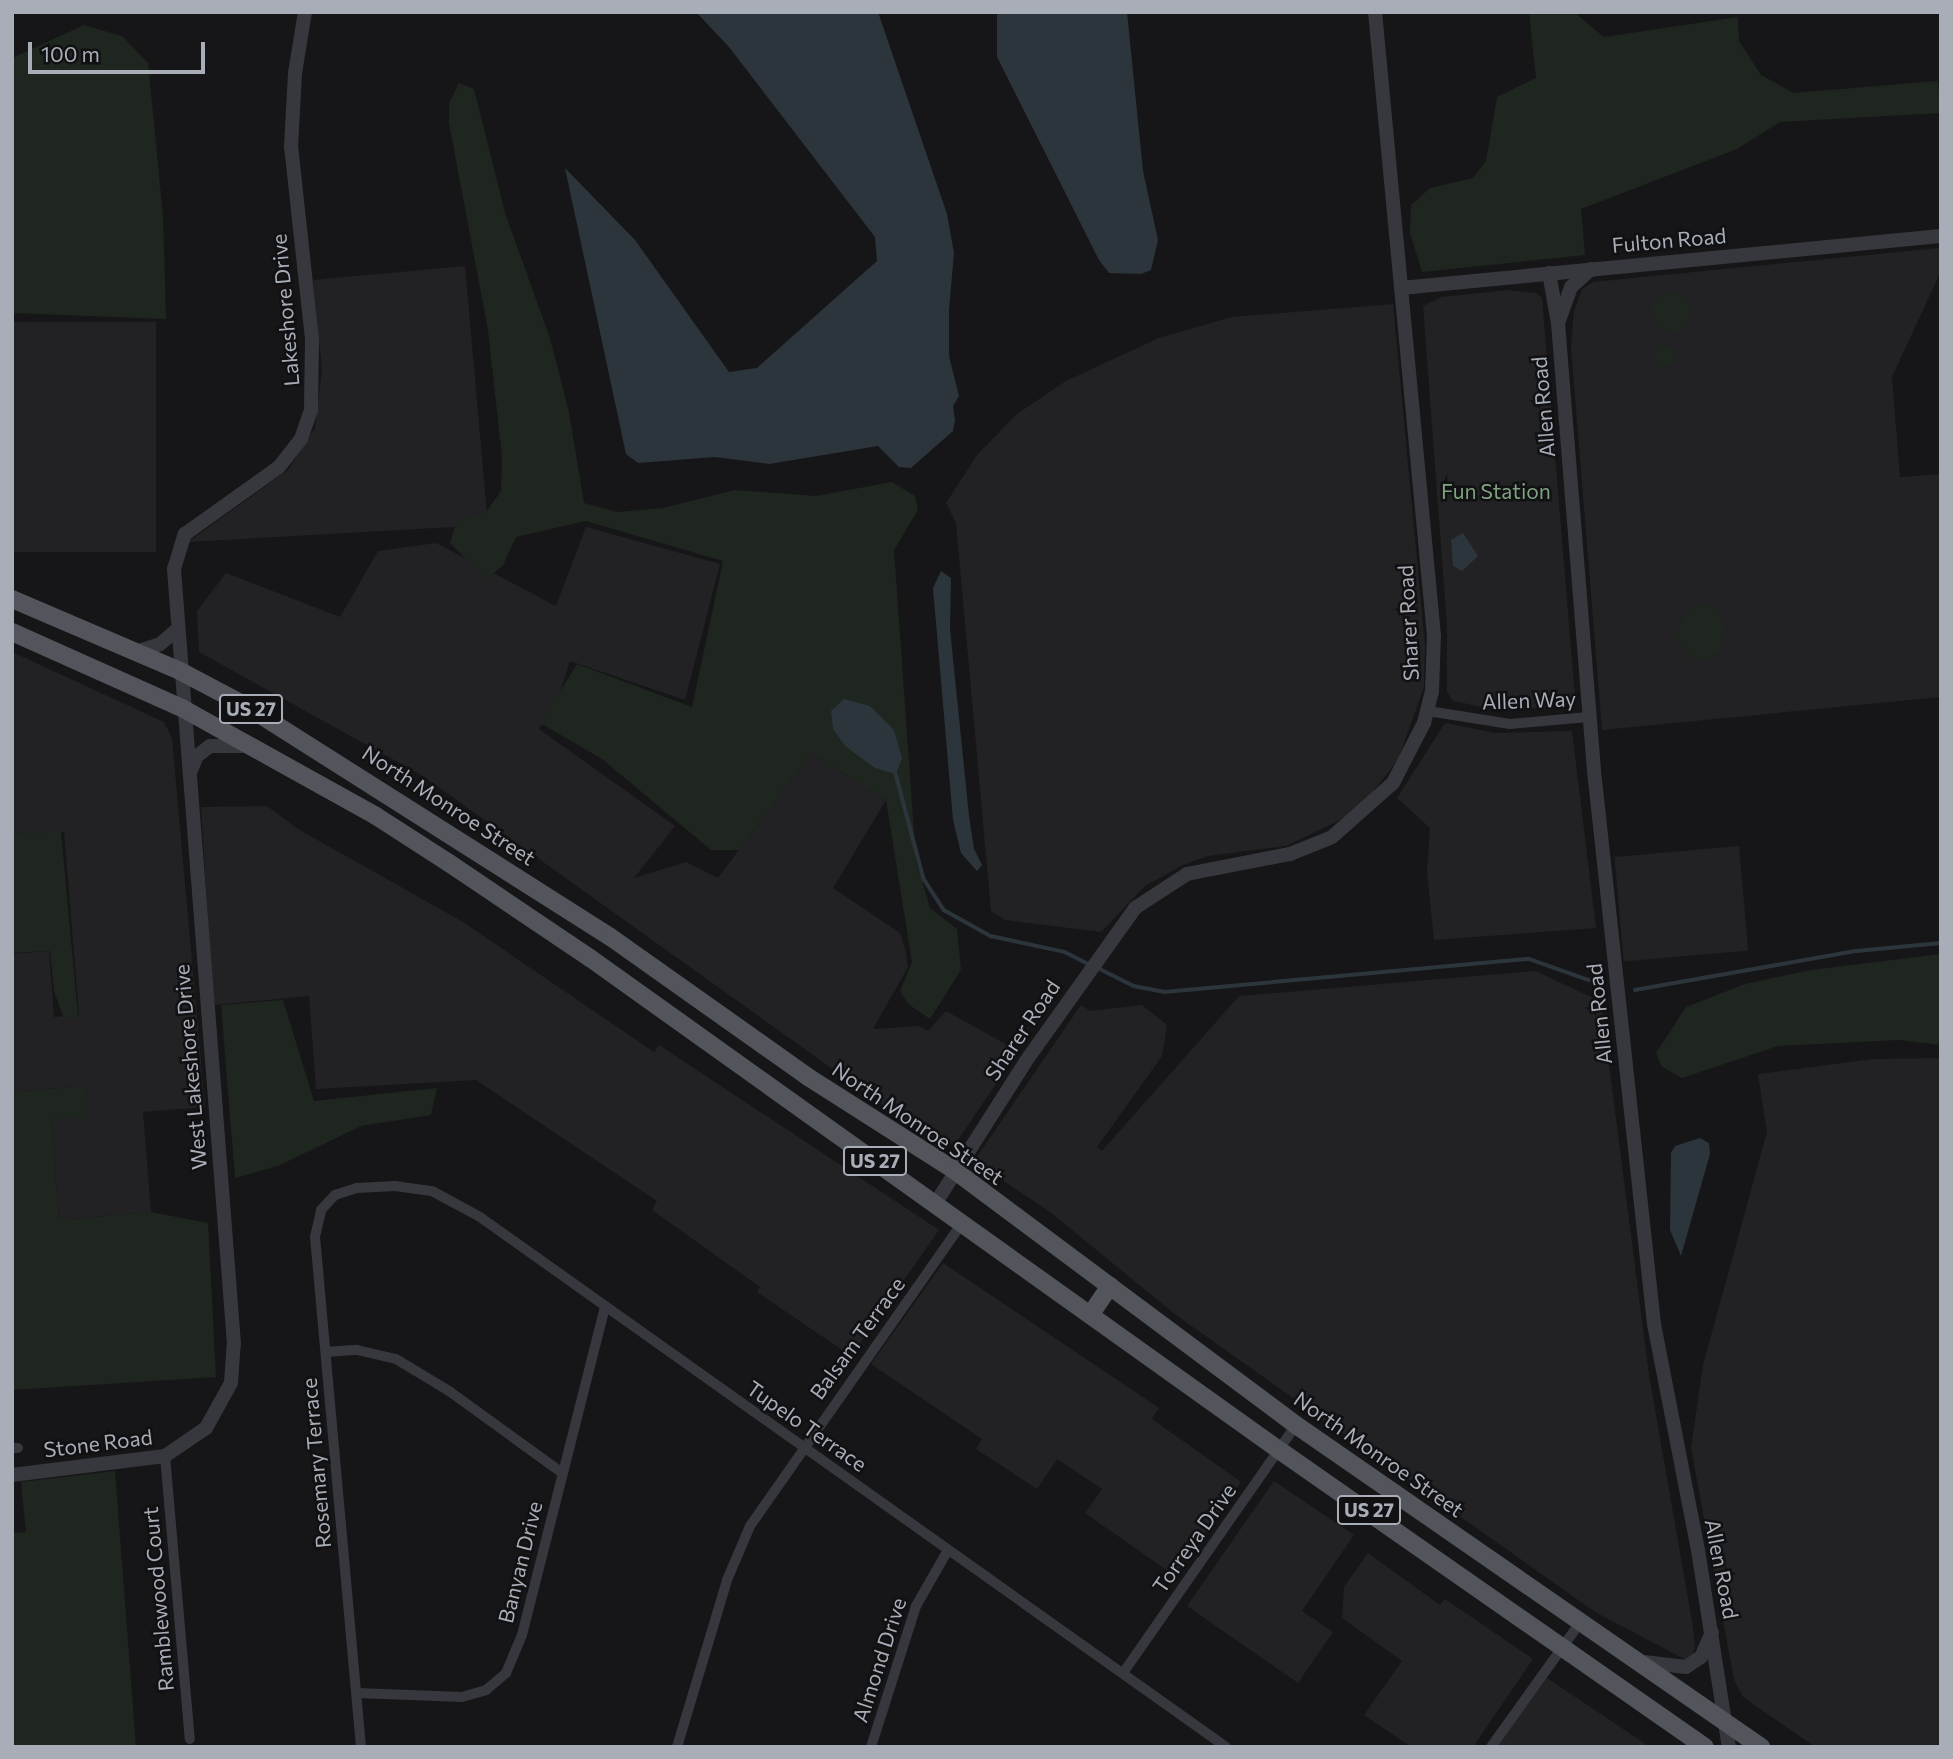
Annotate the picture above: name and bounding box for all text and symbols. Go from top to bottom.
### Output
scale bar [32,28,208,72]
text: 100 m [41,41,100,66]
street label: Fulton Road [1611,222,1727,258]
street label: Lakeshore Drive [266,233,304,387]
street label: Allen Road [1526,355,1560,459]
park label: Fun Station [1441,478,1551,504]
street label: Sharer Road [1392,564,1424,682]
street label: Allen Way [1481,686,1577,714]
road number: US 27 [218,694,284,724]
street label: North Monroe Street [358,740,540,870]
street label: Allen Road [1581,962,1617,1066]
street label: West Lakeshore Drive [168,963,212,1171]
street label: Sharer Road [979,975,1065,1085]
street label: North Monroe Street [828,1056,1008,1190]
road number: US 27 [842,1146,908,1176]
street label: Balsam Terrace [804,1272,910,1404]
street label: Tupelo Terrace [742,1375,872,1477]
street label: Rosemary Terrace [296,1377,336,1549]
street label: North Monroe Street [1289,1386,1469,1522]
street label: Stone Road [42,1424,154,1462]
street label: Torreya Drive [1147,1478,1241,1598]
road number: US 27 [1336,1494,1402,1526]
street label: Banyan Drive [493,1498,547,1626]
street label: Ramblewood Court [137,1506,179,1692]
street label: Allen Road [1700,1517,1744,1621]
street label: Almond Drive [847,1594,911,1726]

